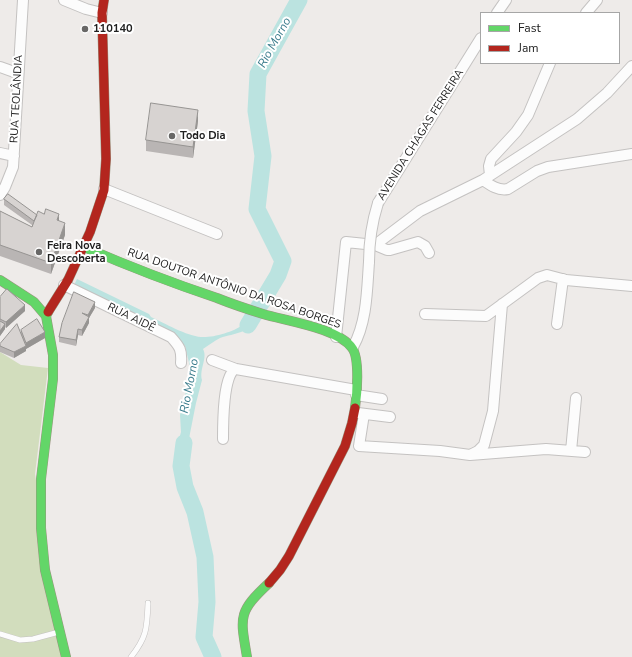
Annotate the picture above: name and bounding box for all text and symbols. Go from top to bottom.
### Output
legend [480,12,620,64]
water label: Rio Morno [255,15,295,71]
text: Fast [518,20,541,36]
place label: 110140 [93,22,133,36]
marker: 110140 [80,24,90,34]
text: Jam [518,40,539,56]
street label: RUA TEOLÂNDIA [8,54,26,144]
street label: AVENIDA CHAGAS FERREIRA [375,67,467,203]
place label: Todo Dia [180,129,225,143]
marker: Todo Dia [167,131,177,141]
place label: Feira Nova Descoberta [47,239,106,265]
street label: RUA DOUTOR ANTÔNIO DA ROSA BORGES [126,246,342,332]
marker: Feira Nova Descoberta [34,247,44,257]
street label: RUA AIDÊ [105,301,157,335]
water label: Rio Morno [178,357,202,415]

